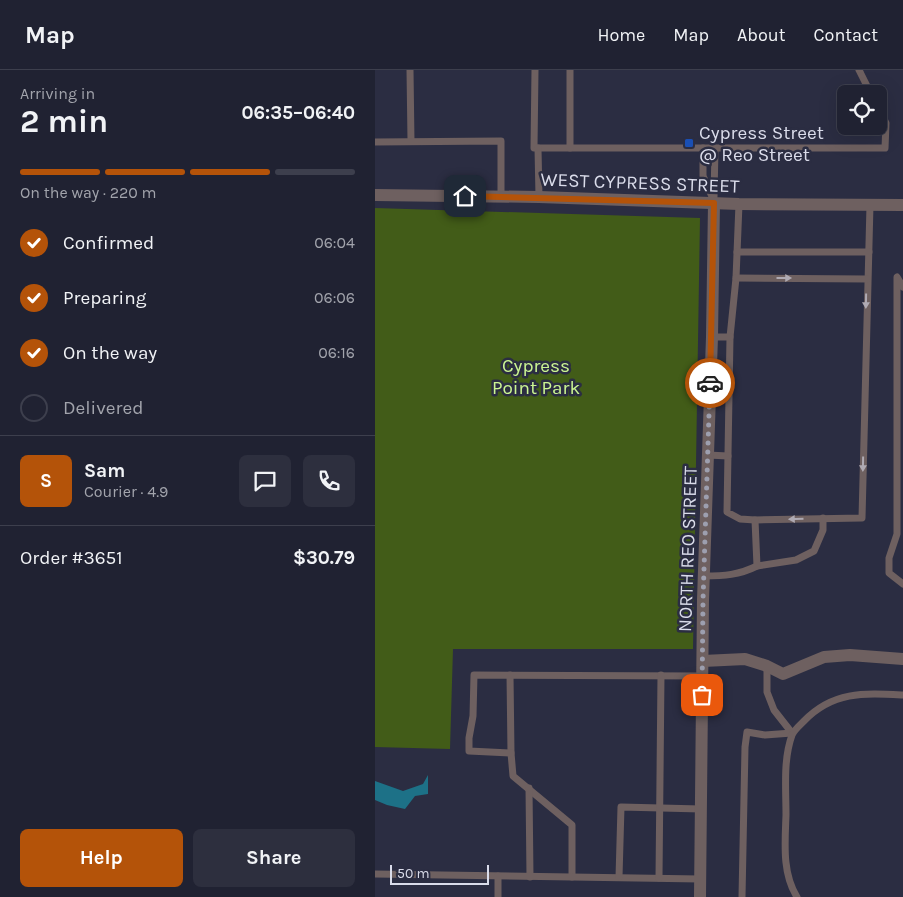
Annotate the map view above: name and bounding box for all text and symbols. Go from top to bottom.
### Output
text: Map [25,21,75,49]
text: Home [597,24,645,46]
text: Map [673,24,709,46]
text: About [737,24,786,46]
text: Contact [814,24,878,46]
text: Arriving in [20,84,95,103]
map controls [837,85,887,135]
button: locate [837,85,887,135]
text: 06:35–06:40 [241,102,355,124]
text: 2 min [20,103,108,140]
place label: Cypress Street @ Reo Street [699,122,824,166]
marker: Cypress Street @ Reo Street [683,137,695,149]
street label: WEST CYPRESS STREET [540,169,740,197]
pin [444,175,486,217]
icon: home [451,182,479,210]
text: On the way · 220 m [20,183,157,202]
icon: check [20,229,48,257]
text: Confirmed [63,232,154,254]
text: 06:04 [314,233,355,252]
one-way arrow [777,274,793,282]
icon: check [20,284,48,312]
text: Preparing [63,287,146,309]
text: 06:06 [314,288,355,307]
one-way arrow [862,293,870,309]
icon: check [20,339,48,367]
text: On the way [63,342,157,364]
text: 06:16 [318,343,355,362]
park label: Cypress Point Park [492,355,580,399]
courier [685,358,735,408]
icon: car [696,369,724,397]
text: Delivered [63,397,143,419]
button: chat [239,455,291,507]
button: phone [303,455,355,507]
one-way arrow [859,456,867,472]
text: Sam [84,460,125,482]
street label: NORTH REO STREET [674,465,702,632]
text: S [40,470,52,492]
text: Courier · 4.9 [84,482,168,501]
one-way arrow [788,515,804,523]
text: Order #3651 [20,547,123,569]
text: $30.79 [293,547,355,569]
pin [681,674,723,716]
icon: bag [688,681,716,709]
button: Help [20,829,183,887]
button: Share [193,829,355,887]
scale bar [390,862,489,885]
text: 50 m [397,865,430,882]

